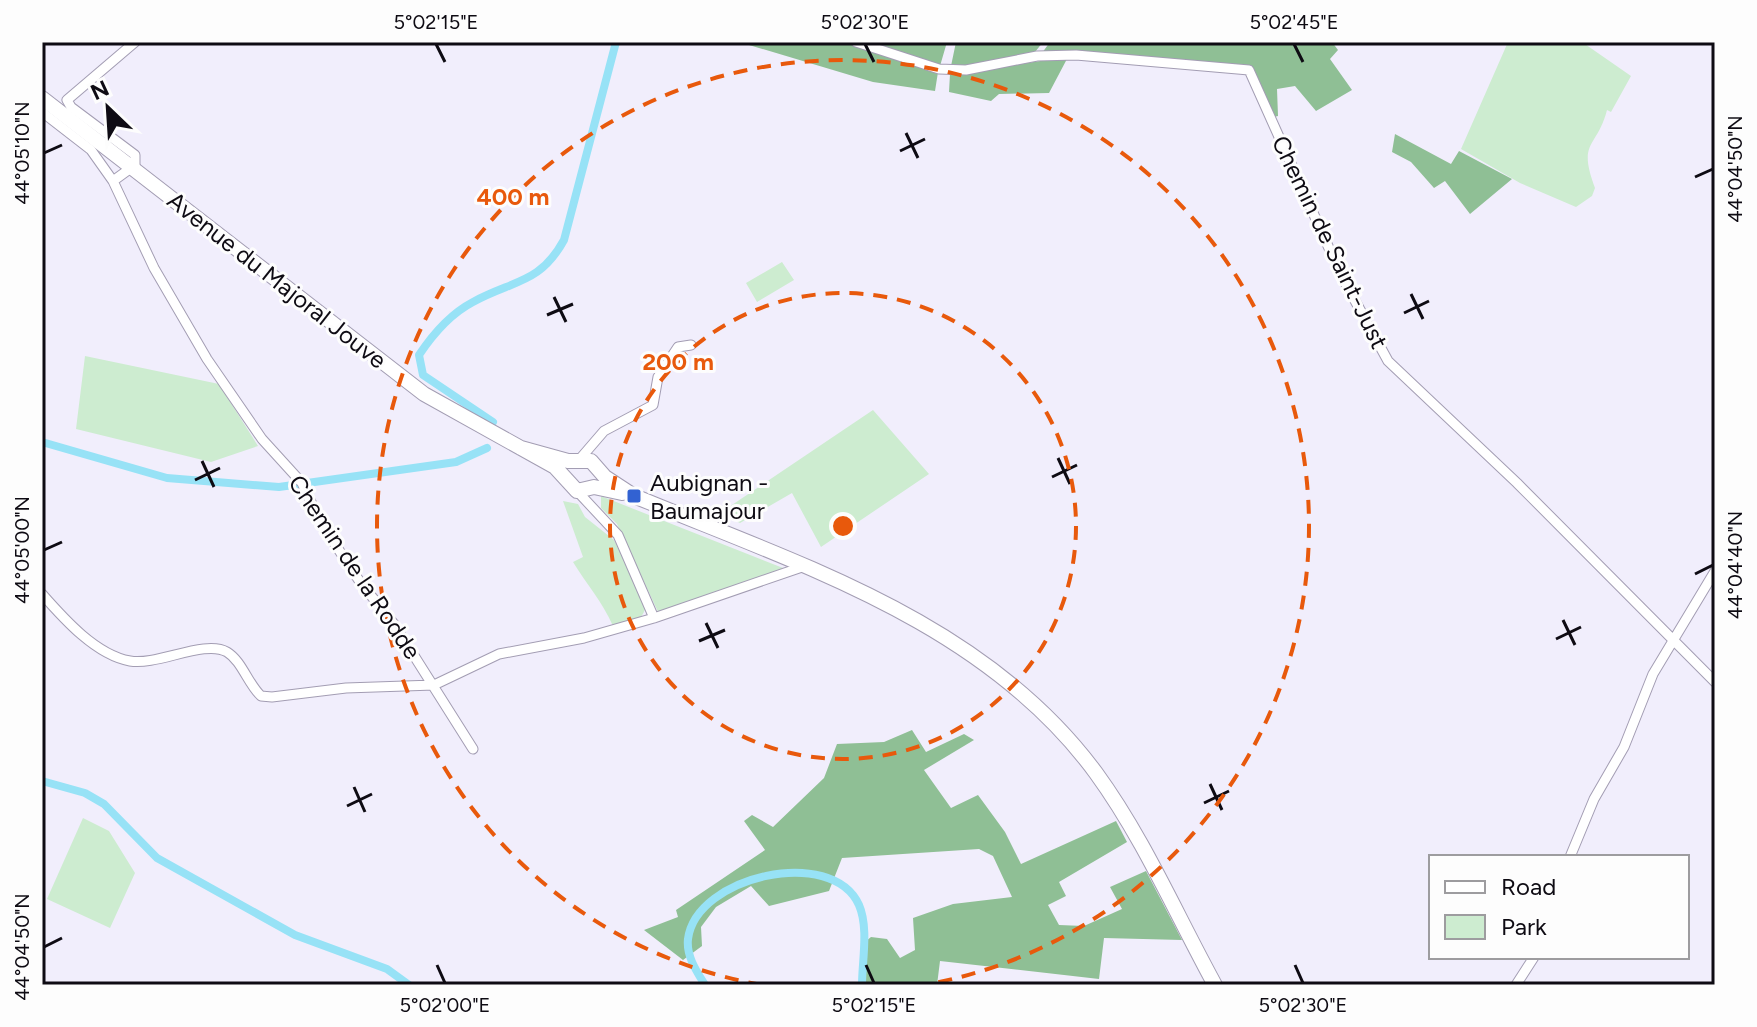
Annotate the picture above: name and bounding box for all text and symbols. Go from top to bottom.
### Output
text: 5°02'15"E [394,10,478,34]
text: 5°02'30"E [821,10,909,34]
text: 5°02'45"E [1249,10,1339,34]
north arrow [68,68,148,148]
text: N [86,74,113,106]
text: 44°05'10"N [10,101,34,205]
text: 44°04'50"N [1723,115,1747,223]
street label: Chemin de Saint-Just [1266,131,1394,353]
text: 400 m [477,182,549,211]
street label: Avenue du Majoral Jouve [162,185,392,375]
text: 200 m [642,347,714,376]
place label: Aubignan - Baumajour [650,468,768,525]
street label: Chemin de la Rodde [283,469,427,665]
marker: Aubignan - Baumajour [625,487,643,505]
text: 44°05'00"N [10,496,34,604]
text: 44°04'40"N [1723,511,1747,619]
centre of rings [829,512,857,540]
legend [1429,855,1689,959]
text: Road [1501,872,1556,901]
text: 44°04'50"N [10,893,34,1001]
text: Park [1501,912,1547,941]
text: 5°02'00"E [400,993,490,1017]
text: 5°02'15"E [832,993,916,1017]
text: 5°02'30"E [1259,993,1347,1017]

